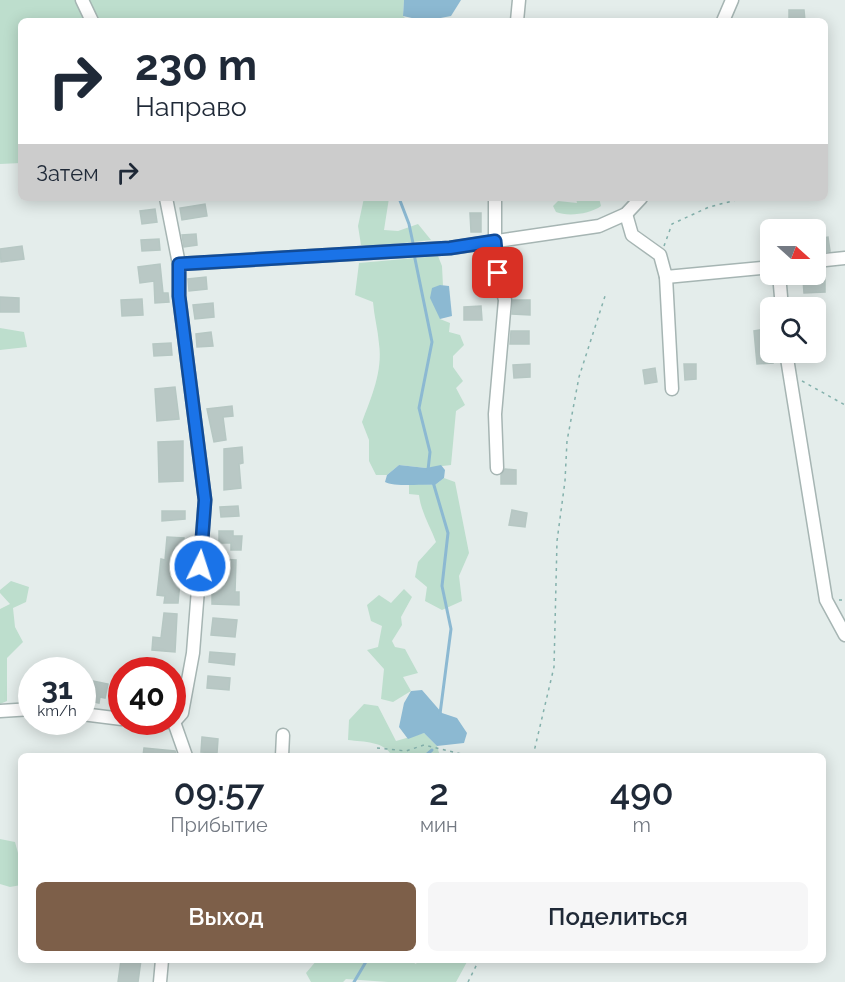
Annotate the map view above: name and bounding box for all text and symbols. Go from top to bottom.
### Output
text: 230 m [135,41,257,90]
icon: right [36,42,114,120]
text: Направо [135,91,247,122]
icon: right [111,156,144,189]
text: Затем [36,160,99,186]
north arrow [760,219,826,285]
map controls [760,219,826,363]
pin [472,247,523,298]
icon: arrive [481,256,514,289]
button: search [760,297,826,363]
position arrow [168,534,232,598]
speed limit sign: 40 [108,657,186,735]
text: 31 [41,671,73,706]
text: km/h [37,702,77,720]
text: 09:57 [174,771,264,813]
text: 2 [429,771,449,813]
text: 490 [610,771,674,813]
text: Прибытие [170,813,268,837]
text: мин [420,813,458,837]
text: m [633,813,651,837]
button: Выход [36,882,416,951]
button: Поделиться [428,882,808,951]

